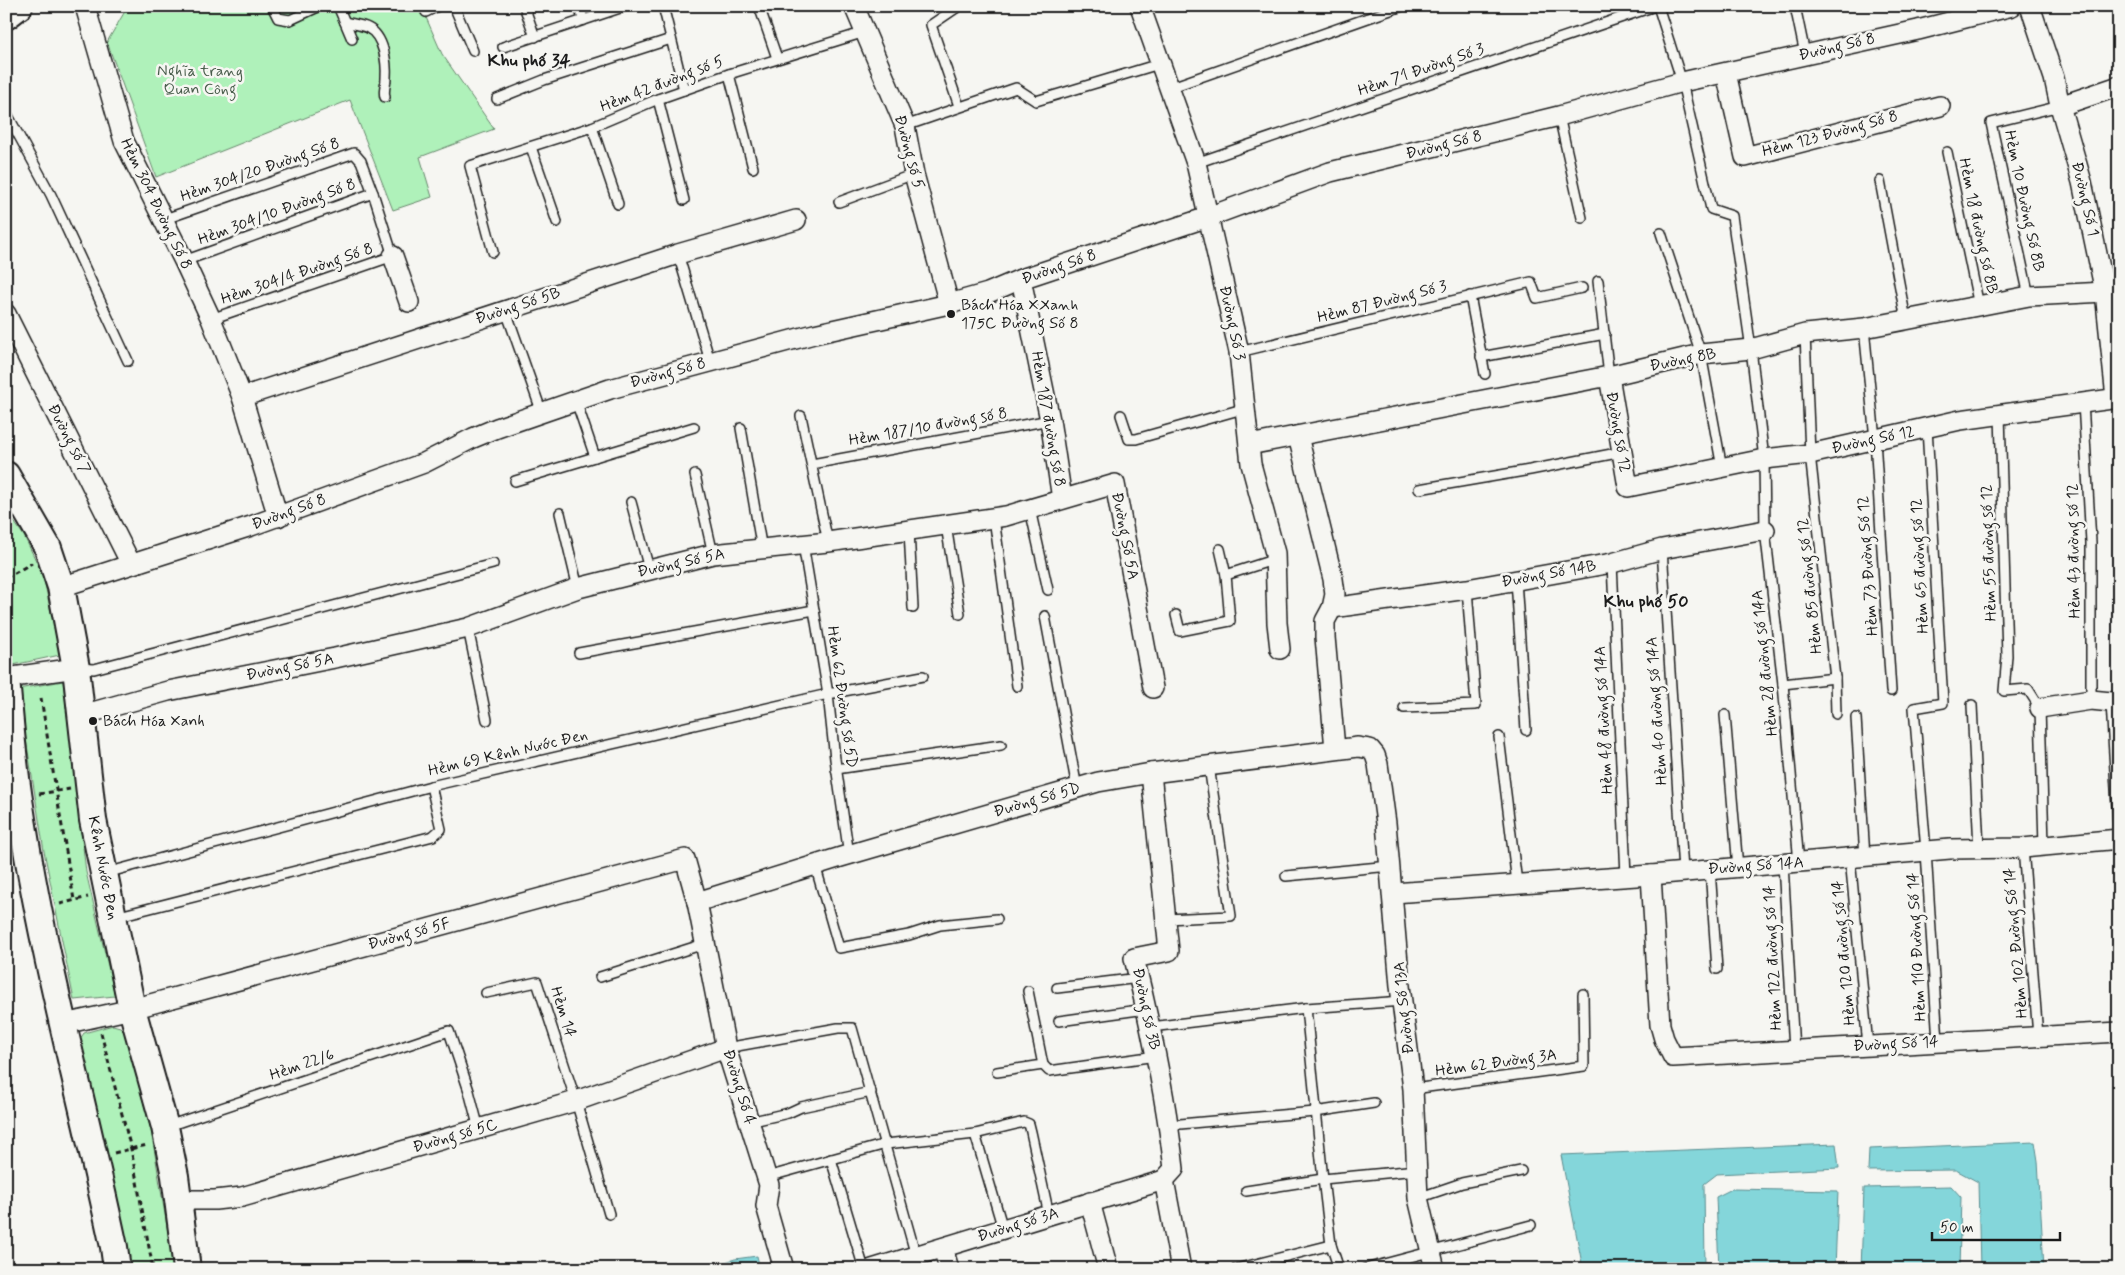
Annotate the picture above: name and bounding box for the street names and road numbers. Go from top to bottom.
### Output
street label: Đường Số 8 [1797,28,1877,67]
street label: Hẻm 71 Đường Số 3 [1355,39,1487,102]
street label: Hẻm 42 đường số 5 [597,51,727,118]
street label: Hẻm 123 Đường Số 8 [1760,106,1900,163]
street label: Đường số 5 [888,113,929,192]
street label: Đường Số 8 [1404,125,1485,166]
street label: Hẻm 10 Đường Số 8B [1998,128,2049,274]
street label: Hẻm 304/20 Đường Số 8 [177,133,343,208]
street label: Hẻm 304 Đường Số 8 [114,135,197,273]
street label: Hẻm 18 đường số 8B [1952,156,2003,296]
street label: Đường Số 1 [2065,160,2104,239]
street label: Hẻm 304/10 Đường Số 8 [195,174,359,251]
street label: Hẻm 304/4 Đường Số 8 [218,238,376,311]
street label: Đường Số 8 [1019,244,1100,291]
street label: Hẻm 87 Đường Số 3 [1315,276,1449,329]
street label: Đường Số 5B [473,282,564,331]
street label: Đường Số 3 [1213,284,1250,363]
street label: Đường 8B [1648,343,1718,378]
street label: Hẻm 187 đường số 8 [1025,350,1070,489]
street label: Đường Số 8 [628,353,709,394]
street label: Đường số 12 [1600,390,1635,474]
street label: Đường số 7 [42,400,96,478]
street label: Hẻm 187/10 đường số 8 [847,403,1009,452]
street label: Đường Số 12 [1830,421,1917,460]
street label: Hẻm 43 đường số 12 [2062,483,2087,619]
street label: Hẻm 55 đường số 12 [1976,484,2003,622]
street label: Đường Số 8 [249,489,329,536]
street label: Đường Số 5A [1105,490,1144,582]
street label: Hẻm 73 Đường Số 12 [1853,495,1884,637]
street label: Hẻm 65 đường số 12 [1906,498,1935,634]
street label: Hẻm 85 đường số 12 [1792,517,1829,655]
street label: Đường Số 5A [635,543,727,583]
street label: Đường Số 14B [1500,555,1598,594]
street label: Hẻm 28 đường số 14A [1747,589,1784,737]
street label: Hẻm 62 Đường số 5D [821,625,862,769]
street label: Hẻm 40 đường số 14A [1641,636,1674,786]
street label: Hẻm 48 đường số 14A [1590,645,1619,795]
street label: Đường Số 5A [244,648,336,687]
street label: Hẻm 69 Kênh Nước Đen [426,724,590,782]
street label: Đường Số 5D [991,778,1083,823]
street label: Kênh Nước Đen [83,814,123,922]
street label: Đường Số 14A [1707,852,1805,881]
street label: Hẻm 102 Đường Số 14 [1999,866,2034,1019]
street label: Hẻm 110 Đường Số 14 [1903,872,1932,1022]
street label: Hẻm 120 đường số 14 [1827,879,1862,1026]
street label: Hẻm 122 đường số 14 [1759,885,1788,1031]
street label: Đường số 5F [366,913,453,956]
street label: Đường Số 13A [1389,960,1420,1055]
street label: Đường số 3B [1126,966,1165,1052]
street label: Hẻm 14 [545,984,581,1040]
street label: Đường Số 14 [1853,1031,1940,1058]
street label: Hẻm 22/6 [267,1044,337,1086]
street label: Hẻm 62 Đường 3A [1434,1044,1558,1083]
street label: Đường Số 4 [717,1047,760,1128]
street label: Đường số 5C [410,1114,500,1159]
street label: Đường số 3A [975,1203,1061,1248]

